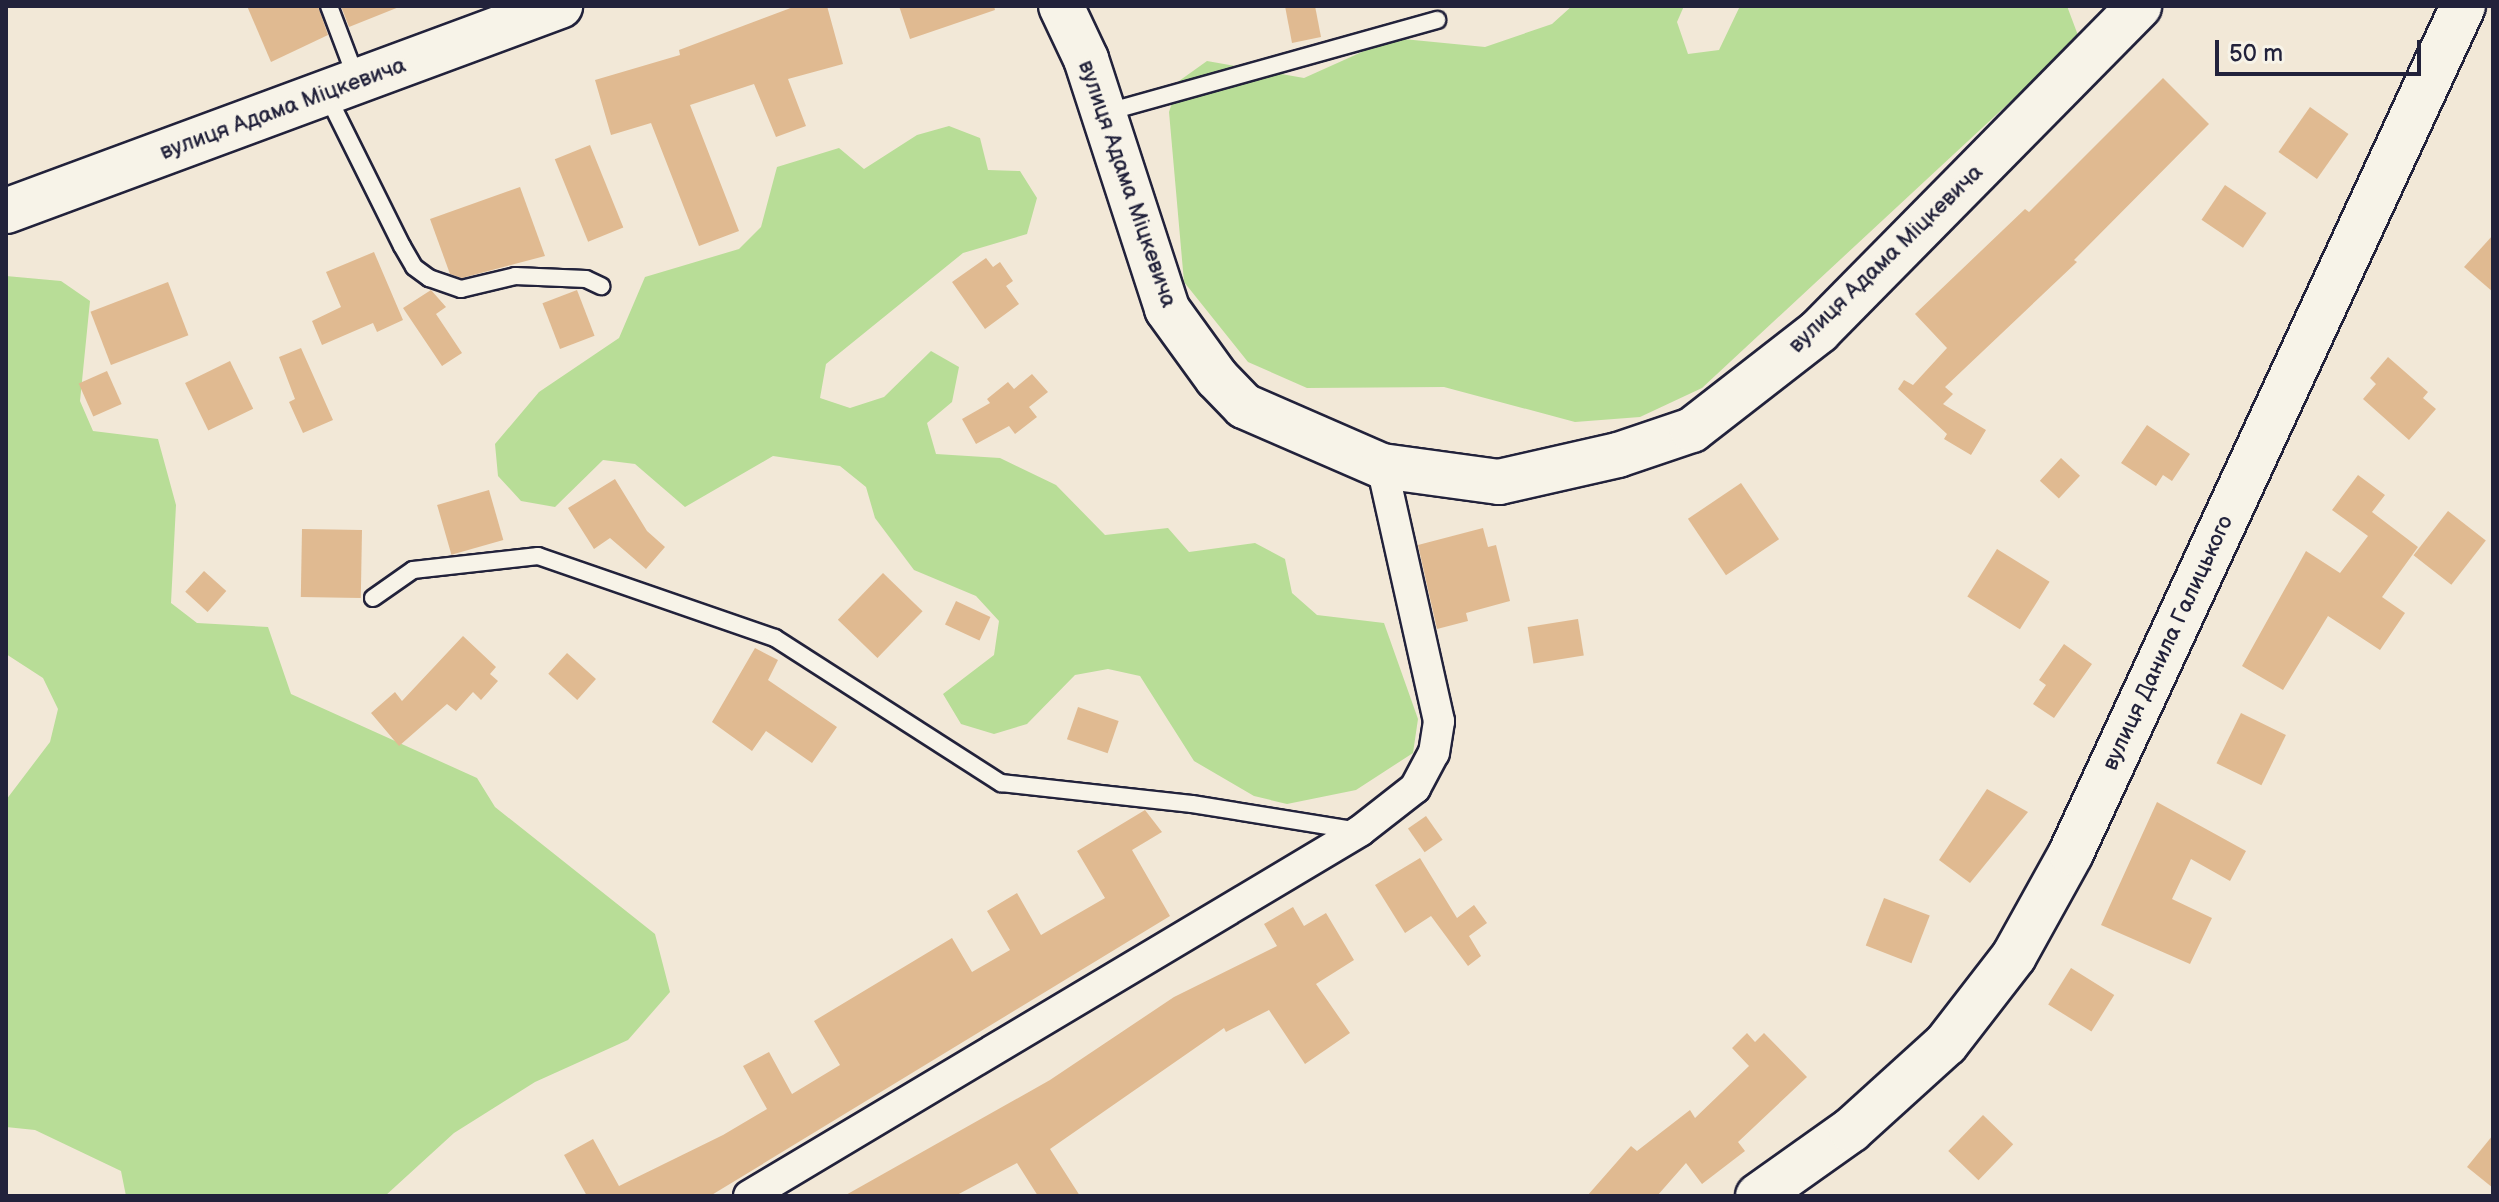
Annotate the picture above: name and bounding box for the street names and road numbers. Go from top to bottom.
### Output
street label: вулиця Адама Міцкевича [157,52,409,166]
street label: вулиця Адама Міцкевича [1072,57,1182,311]
street label: вулиця Адама Міцкевича [1783,159,1989,359]
street label: вулиця Данила Галицького [2097,511,2239,775]

